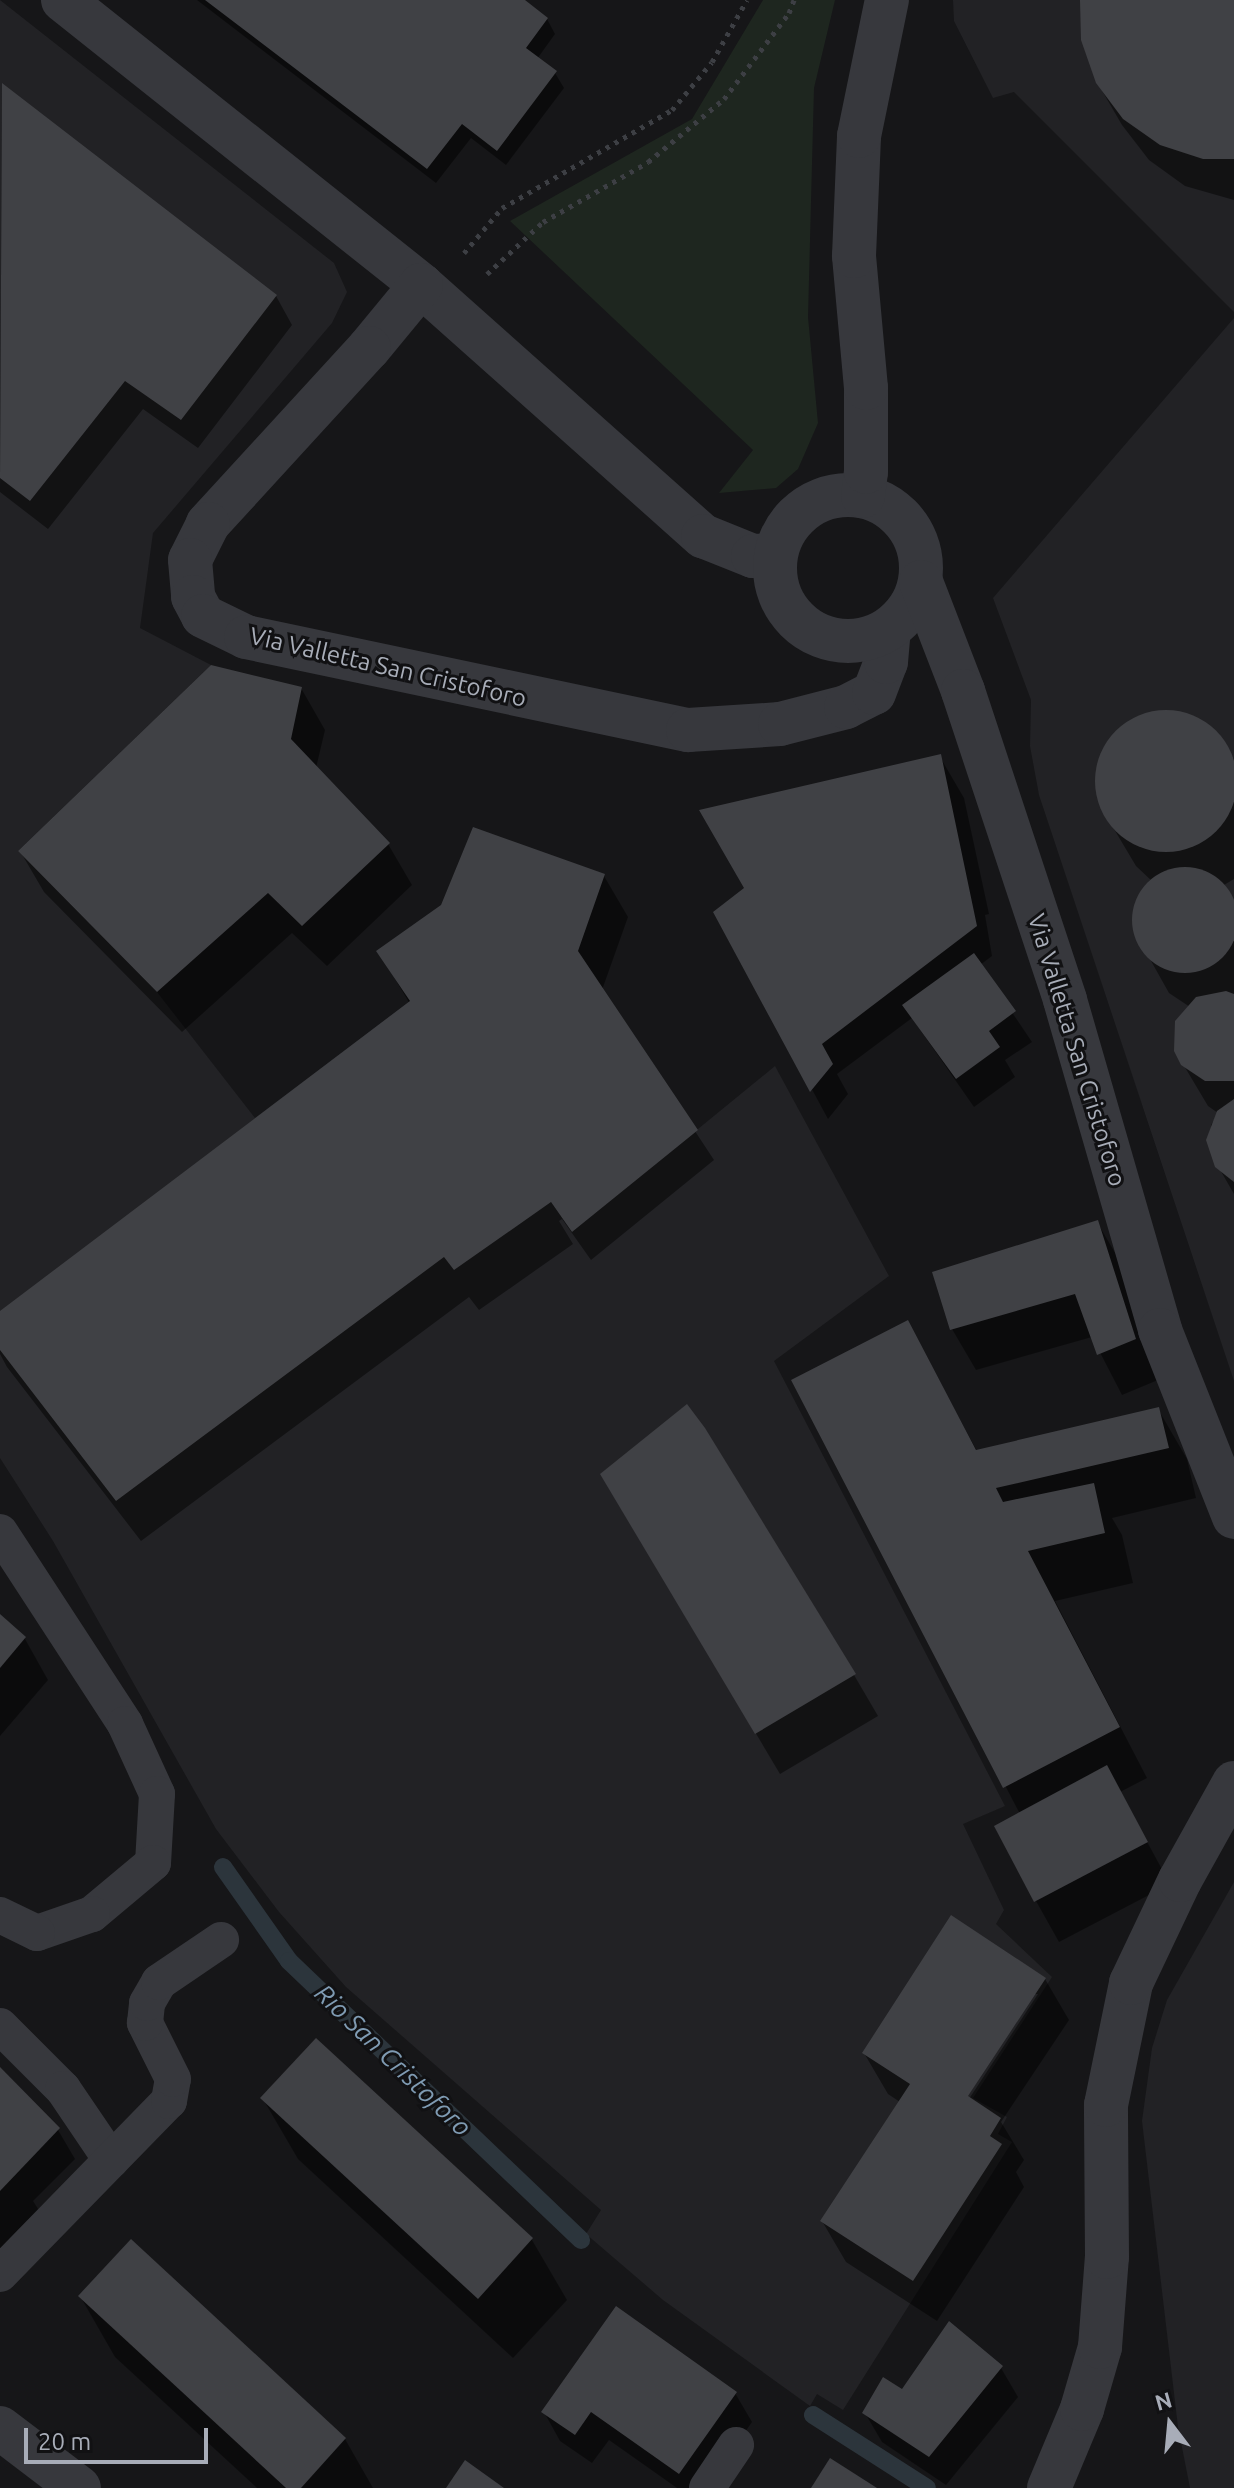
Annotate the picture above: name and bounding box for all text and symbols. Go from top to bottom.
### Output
street label: Via Valletta San Cristoforo [247,621,529,713]
street label: Via Valletta San Cristoforo [1022,910,1132,1190]
water label: Rio San Cristoforo [308,1978,478,2142]
north arrow [1130,2384,1210,2464]
text: N [1152,2386,1175,2415]
scale bar [28,2412,212,2462]
text: 20 m [38,2428,91,2455]

